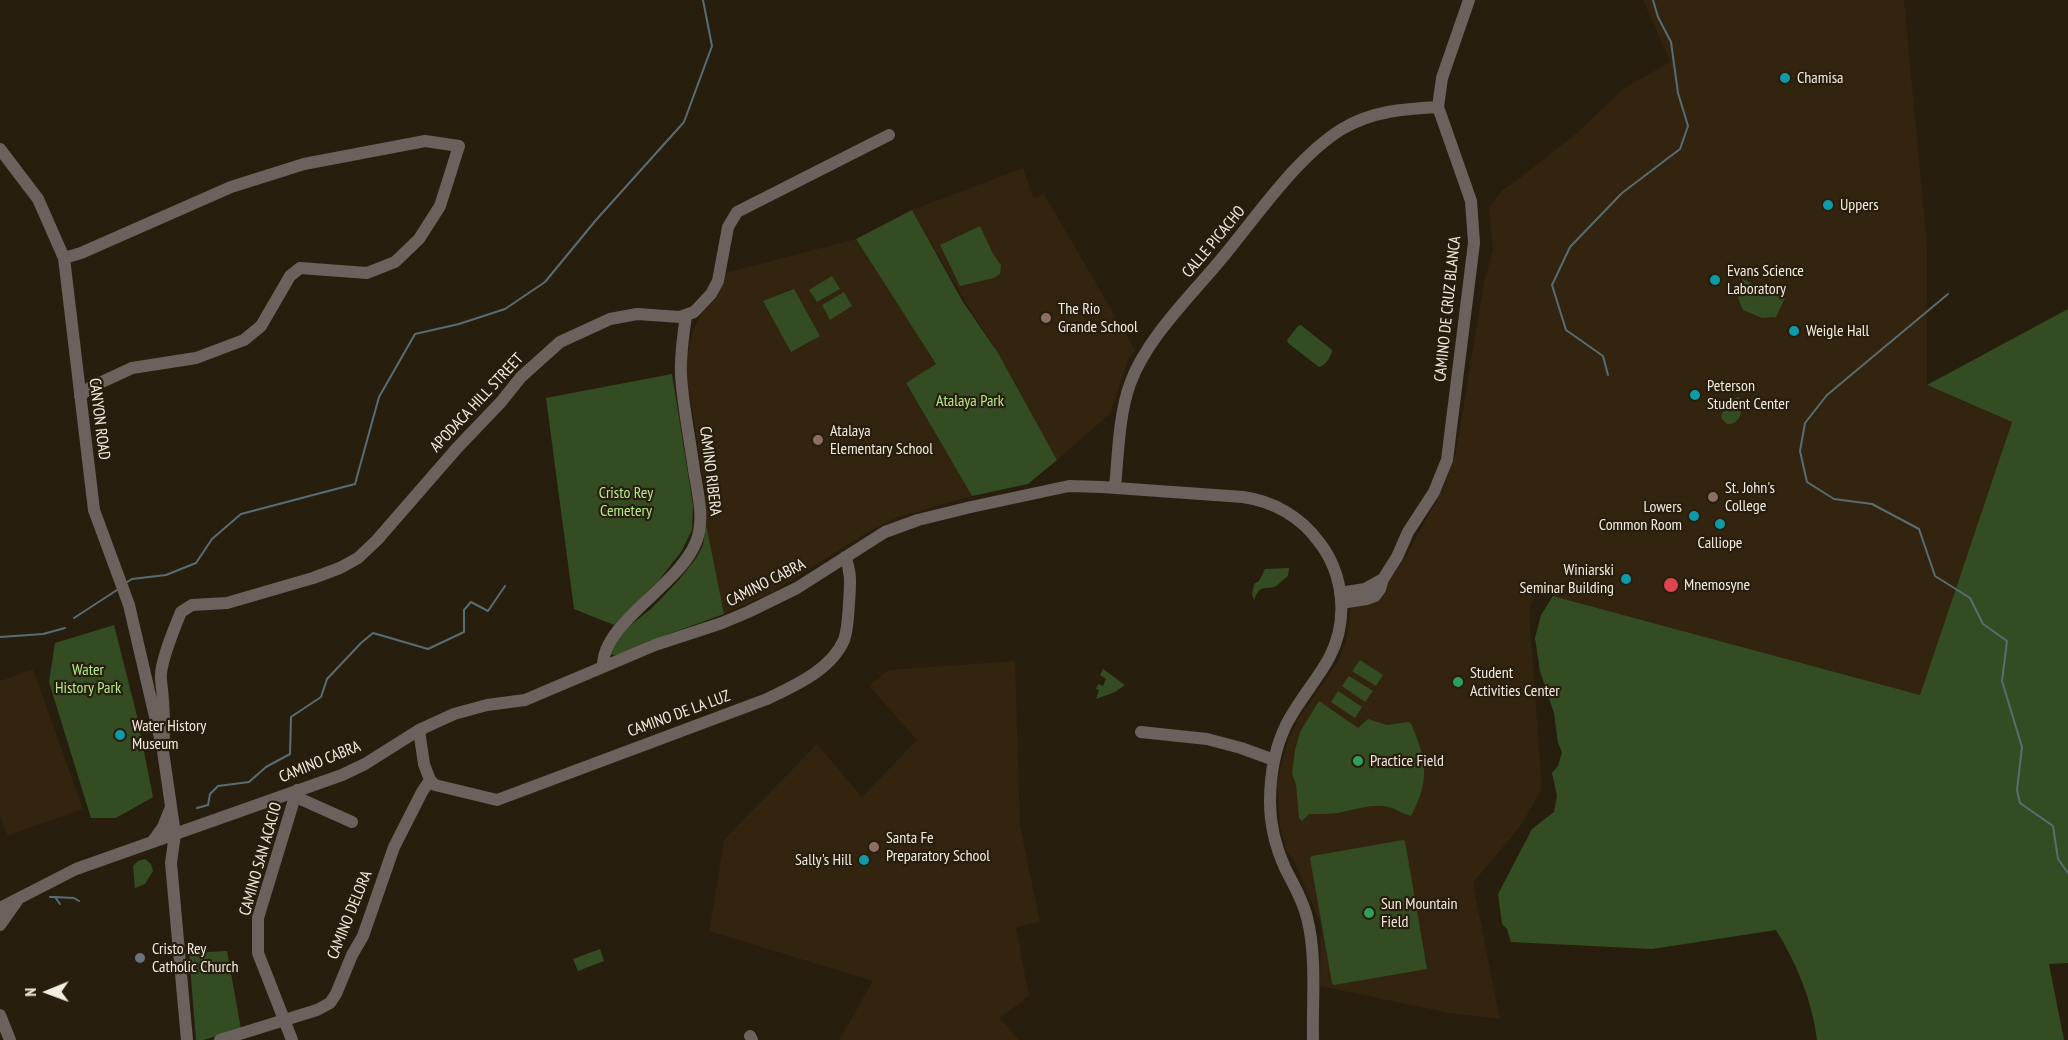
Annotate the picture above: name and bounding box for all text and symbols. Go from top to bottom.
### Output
place label: Chamisa [1797,68,1843,88]
marker: Chamisa [1778,71,1792,85]
place label: Uppers [1840,195,1879,215]
marker: Uppers [1821,198,1835,212]
street label: CALLE PICACHO [1178,202,1250,282]
street label: CAMINO DE CRUZ BLANCA [1431,235,1465,383]
place label: Evans Science Laboratory [1727,261,1804,299]
marker: Evans Science Laboratory [1708,273,1722,287]
place label: The Rio Grande School [1058,299,1138,337]
marker: The Rio Grande School [1039,311,1053,325]
place label: Weigle Hall [1806,321,1869,341]
marker: Weigle Hall [1787,324,1801,338]
street label: APODACA HILL STREET [426,350,528,456]
place label: Peterson Student Center [1707,376,1789,414]
street label: CANYON ROAD [84,377,114,461]
marker: Peterson Student Center [1688,388,1702,402]
park label: Atalaya Park [936,391,1004,411]
place label: Atalaya Elementary School [830,421,933,459]
street label: CAMINO RIBERA [695,425,725,517]
marker: Atalaya Elementary School [811,433,825,447]
place label: St. John's College [1725,478,1775,516]
park label: Cristo Rey Cemetery [599,483,653,521]
marker: St. John's College [1706,490,1720,504]
place label: Lowers Common Room [1599,497,1682,535]
marker: Lowers Common Room [1687,509,1701,523]
marker: Calliope [1713,517,1727,531]
place label: Calliope [1698,533,1742,553]
street label: CAMINO CABRA [723,555,809,611]
place label: Winiarski Seminar Building [1519,560,1614,598]
marker: Winiarski Seminar Building [1619,572,1633,586]
place label: Mnemosyne [1684,575,1750,595]
marker: Mnemosyne [1662,576,1680,594]
park label: Water History Park [55,660,121,698]
place label: Student Activities Center [1470,663,1560,701]
marker: Student Activities Center [1451,675,1465,689]
street label: CAMINO DE LA LUZ [625,687,733,741]
place label: Water History Museum [132,716,206,754]
marker: Water History Museum [113,728,127,742]
street label: CAMINO CABRA [276,737,364,787]
place label: Practice Field [1370,751,1444,771]
marker: Practice Field [1351,754,1365,768]
street label: CAMINO SAN ACACIO [236,800,286,918]
place label: Santa Fe Preparatory School [886,828,990,866]
marker: Santa Fe Preparatory School [867,840,881,854]
place label: Sally's Hill [795,850,852,870]
marker: Sally's Hill [857,853,871,867]
street label: CAMINO DELORA [324,868,376,962]
place label: Sun Mountain Field [1381,894,1458,932]
marker: Sun Mountain Field [1362,906,1376,920]
place label: Cristo Rey Catholic Church [152,939,239,977]
marker: Cristo Rey Catholic Church [133,951,147,965]
north arrow [18,962,78,1022]
text: N [20,988,40,997]

